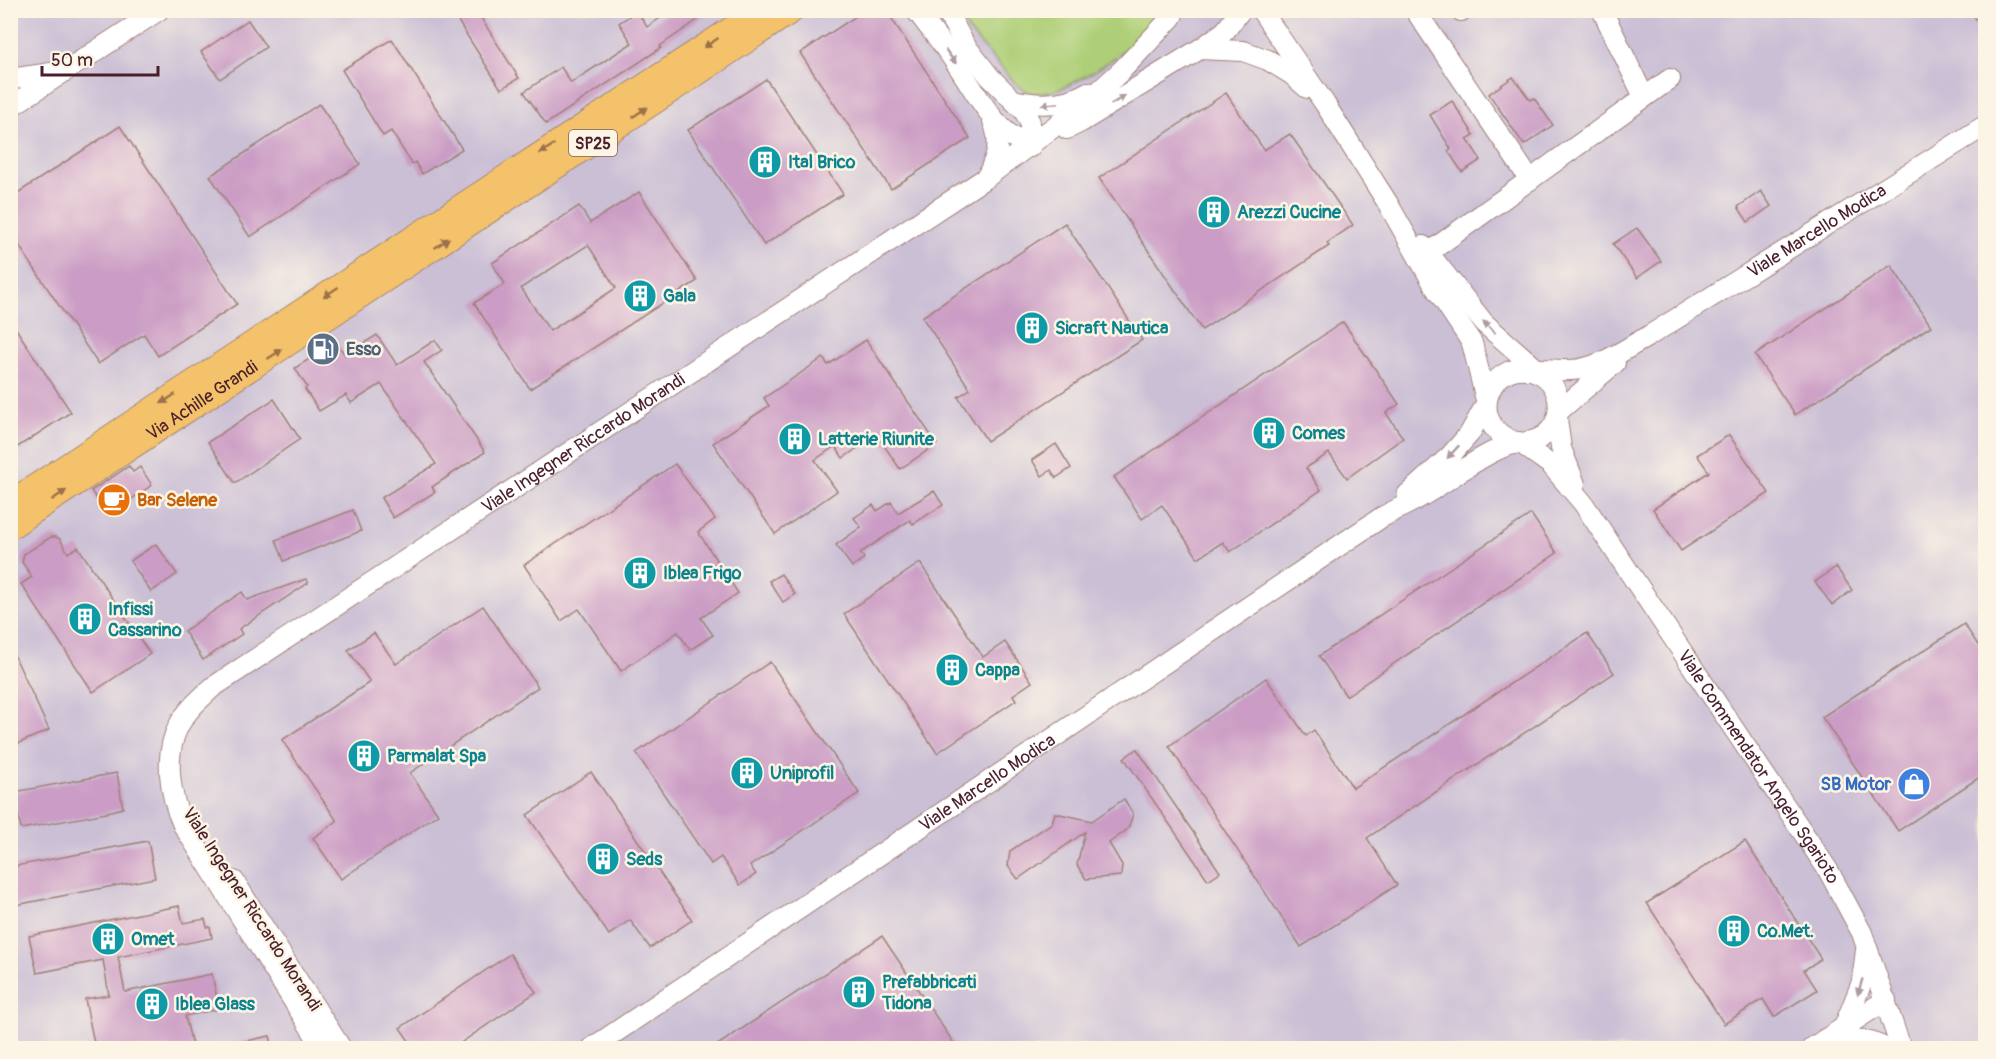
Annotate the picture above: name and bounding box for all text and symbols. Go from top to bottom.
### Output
one-way arrow [702,37,719,48]
scale bar [42,39,158,77]
text: 50 m [51,49,93,72]
one-way arrow [945,49,958,65]
one-way arrow [1110,94,1126,105]
one-way arrow [1040,99,1059,109]
one-way arrow [632,107,648,118]
road number: SP25 [569,130,617,156]
one-way arrow [539,144,556,155]
building icon: Ital Brico [747,144,783,180]
place label: Ital Brico [788,151,856,174]
street label: Viale Marcello Modica [1743,179,1891,283]
building icon: Arezzi Cucine [1196,194,1232,230]
place label: Arezzi Cucine [1237,201,1342,224]
one-way arrow [434,238,451,249]
building icon: Gala [622,278,658,314]
place label: Gala [663,285,697,308]
one-way arrow [323,286,339,297]
building icon: Sicraft Nautica [1014,310,1050,346]
place label: Sicraft Nautica [1055,317,1169,340]
one-way arrow [1481,320,1496,334]
fuel station icon: Esso [305,331,341,367]
place label: Esso [346,338,381,361]
one-way arrow [267,348,283,359]
street label: Via Achille Grandi [142,356,262,446]
street label: Viale Ingegner Riccardo Morandi [477,368,689,519]
one-way arrow [160,393,176,404]
building icon: Comes [1251,415,1287,451]
building icon: Latterie Riunite [777,421,813,457]
place label: Comes [1292,422,1346,445]
place label: Latterie Riunite [818,428,935,451]
one-way arrow [1447,444,1460,459]
cafe icon: Bar Selene [96,482,132,518]
one-way arrow [51,489,67,501]
place label: Bar Selene [137,489,218,512]
building icon: Iblea Frigo [622,555,658,591]
place label: Iblea Frigo [663,562,742,585]
place label: Infissi Cassarino [108,598,182,642]
building icon: Infissi Cassarino [67,601,103,637]
street label: Viale Commendator Angelo Sgarioto [1672,646,1844,888]
building icon: Cappa [934,652,970,688]
place label: Cappa [975,659,1020,682]
street label: Viale Marcello Modica [915,729,1060,837]
building icon: Parmalat Spa [346,738,382,774]
place label: Parmalat Spa [387,745,487,768]
building icon: Uniprofil [729,755,765,791]
place label: Uniprofil [770,762,834,785]
shop icon: SB Motor [1896,766,1932,802]
place label: SB Motor [1820,773,1892,796]
street label: Viale Ingegner Riccardo Morandi [177,803,326,1016]
building icon: Seds [585,841,621,877]
place label: Seds [626,848,663,871]
building icon: Co.Met. [1716,913,1752,949]
place label: Co.Met. [1757,920,1814,943]
building icon: Omet [90,921,126,957]
place label: Omet [131,928,175,951]
place label: Prefabbricati Tidona [881,971,976,1015]
building icon: Prefabbricati Tidona [841,974,877,1010]
one-way arrow [1855,978,1864,996]
building icon: Iblea Glass [134,986,170,1022]
place label: Iblea Glass [175,993,256,1016]

